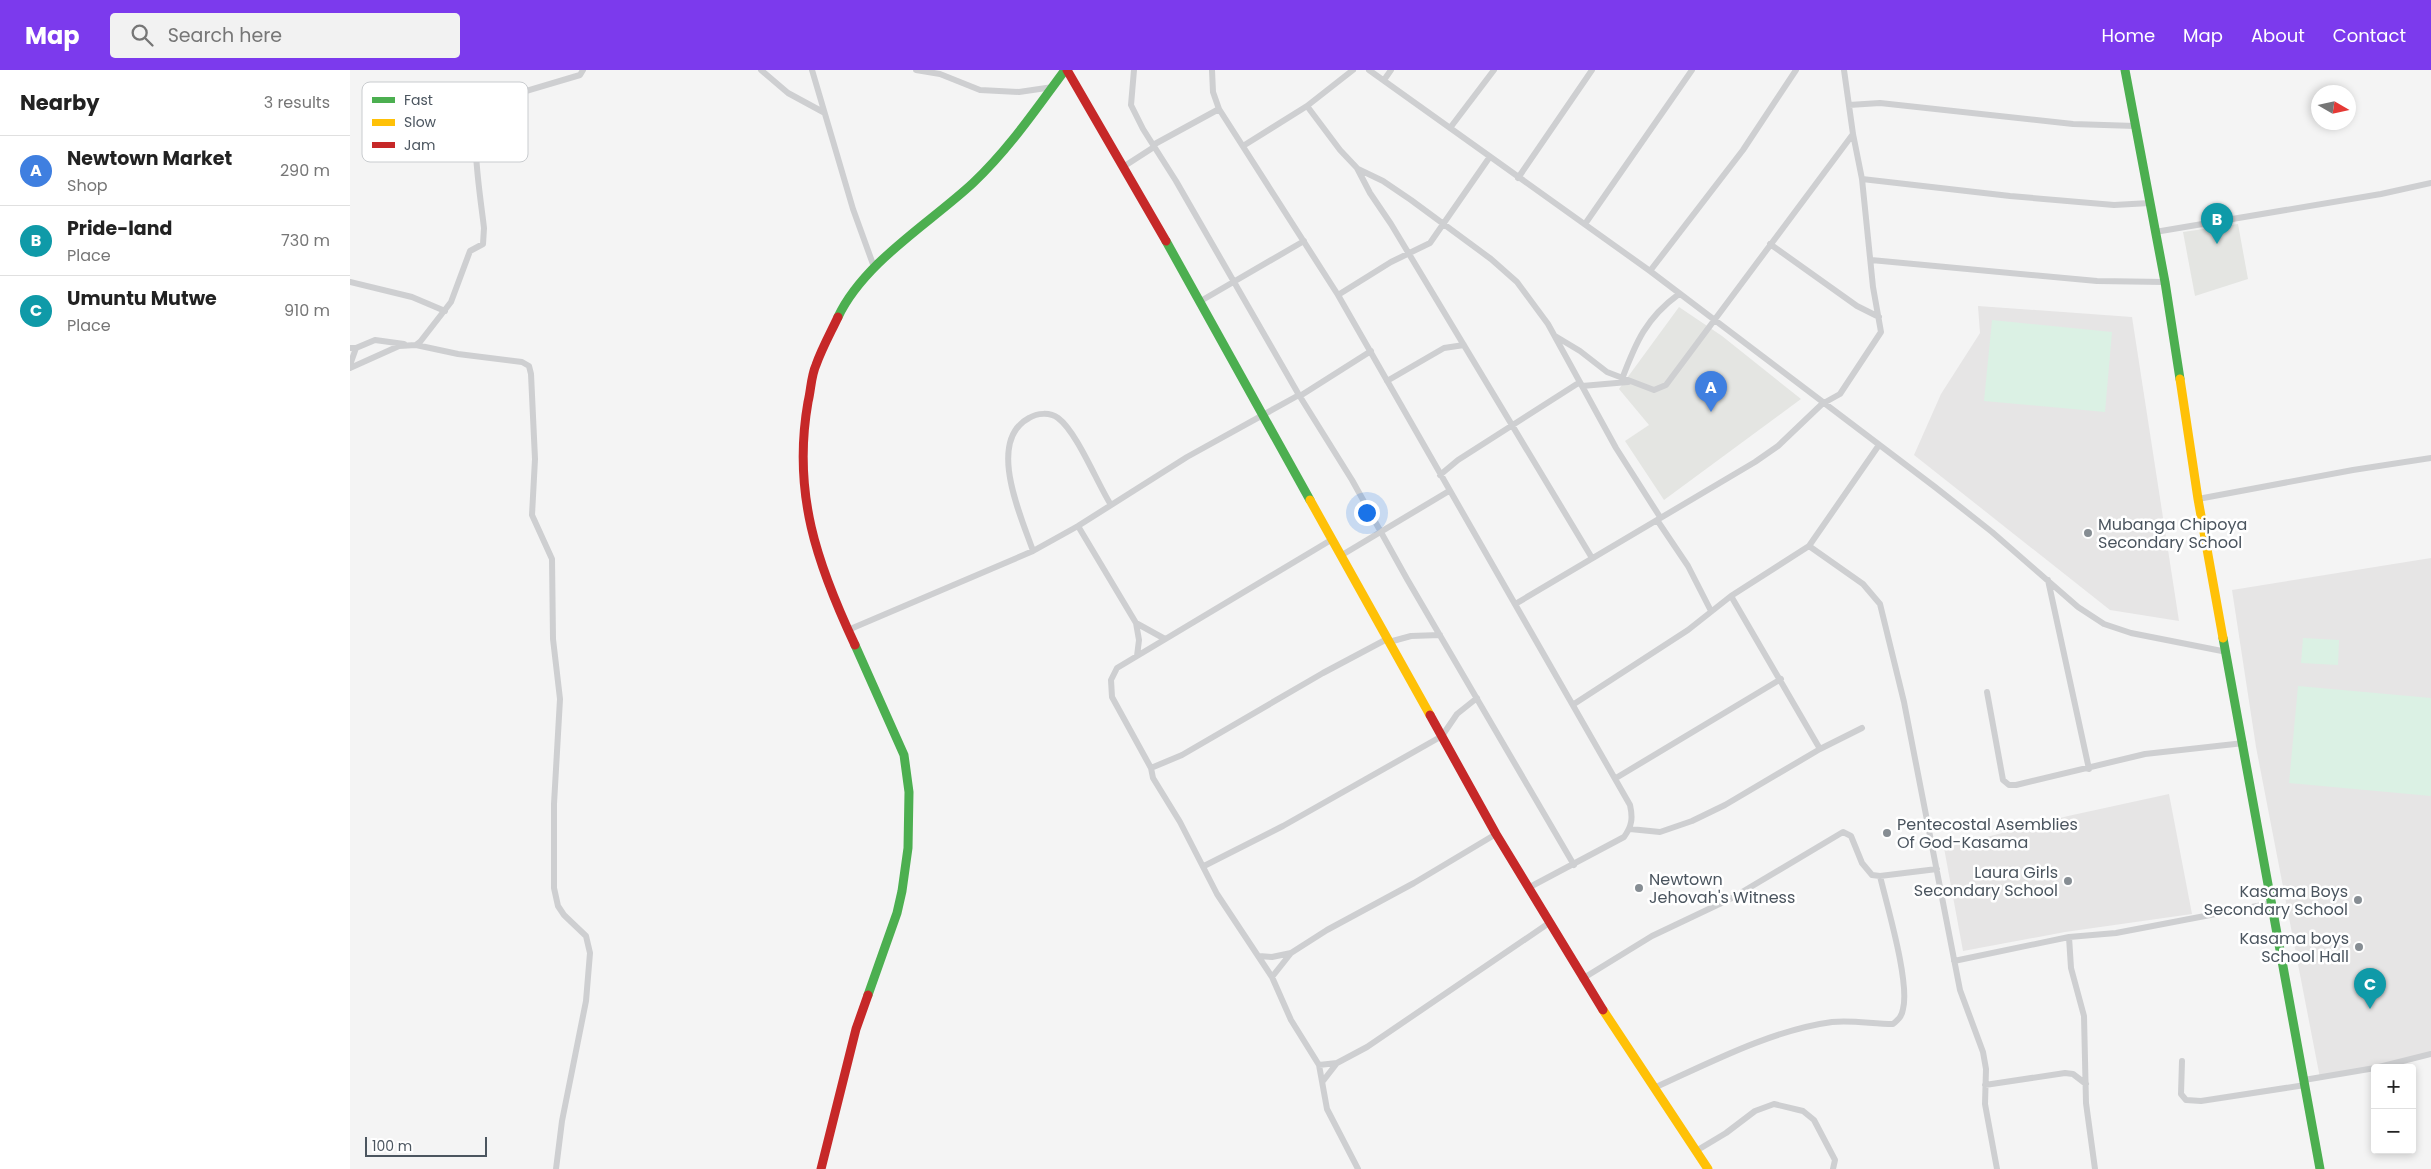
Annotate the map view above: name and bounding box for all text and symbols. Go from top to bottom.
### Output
search box [110,13,460,58]
text: Map [25,19,80,52]
icon: search [128,21,156,49]
text: Search here [168,22,282,49]
text: Home [2101,23,2155,48]
text: Map [2183,23,2223,48]
text: About [2251,23,2305,48]
text: Contact [2333,23,2406,48]
legend [362,82,528,162]
north arrow [2311,85,2356,130]
text: Nearby [20,88,100,117]
text: Fast [404,90,433,110]
text: 3 results [264,91,330,114]
text: Slow [404,112,437,132]
text: Jam [404,135,435,155]
text: Newtown Market [67,145,232,172]
text: A [30,159,42,182]
text: 290 m [280,159,330,182]
text: Shop [67,174,108,197]
pin: B [2201,203,2233,244]
text: Pride-land [67,215,172,242]
text: B [31,229,41,252]
text: 730 m [281,229,330,252]
text: Place [67,244,111,267]
text: Umuntu Mutwe [67,285,217,312]
text: C [30,299,42,322]
text: 910 m [284,299,330,322]
text: Place [67,314,111,337]
pin: A [1695,371,1727,412]
your location [1354,500,1380,526]
place label: Mubanga Chipoya Secondary School [2098,513,2247,554]
marker: Mubanga Chipoya Secondary School [2082,527,2094,539]
place label: Pentecostal Asemblies Of God-Kasama [1897,813,2078,854]
marker: Pentecostal Asemblies Of God-Kasama [1881,827,1893,839]
place label: Laura Girls Secondary School [1914,861,2058,902]
place label: Newtown Jehovah's Witness [1649,868,1795,909]
marker: Laura Girls Secondary School [2062,875,2074,887]
place label: Kasama Boys Secondary School [2204,880,2348,921]
marker: Newtown Jehovah's Witness [1633,882,1645,894]
marker: Kasama Boys Secondary School [2352,894,2364,906]
place label: Kasama boys School Hall [2239,927,2349,968]
marker: Kasama boys School Hall [2353,941,2365,953]
pin: C [2354,968,2386,1009]
map controls [2371,1064,2416,1154]
button: + [2371,1064,2416,1109]
button: − [2371,1109,2416,1154]
scale bar [365,1134,488,1157]
text: 100 m [372,1136,412,1156]

